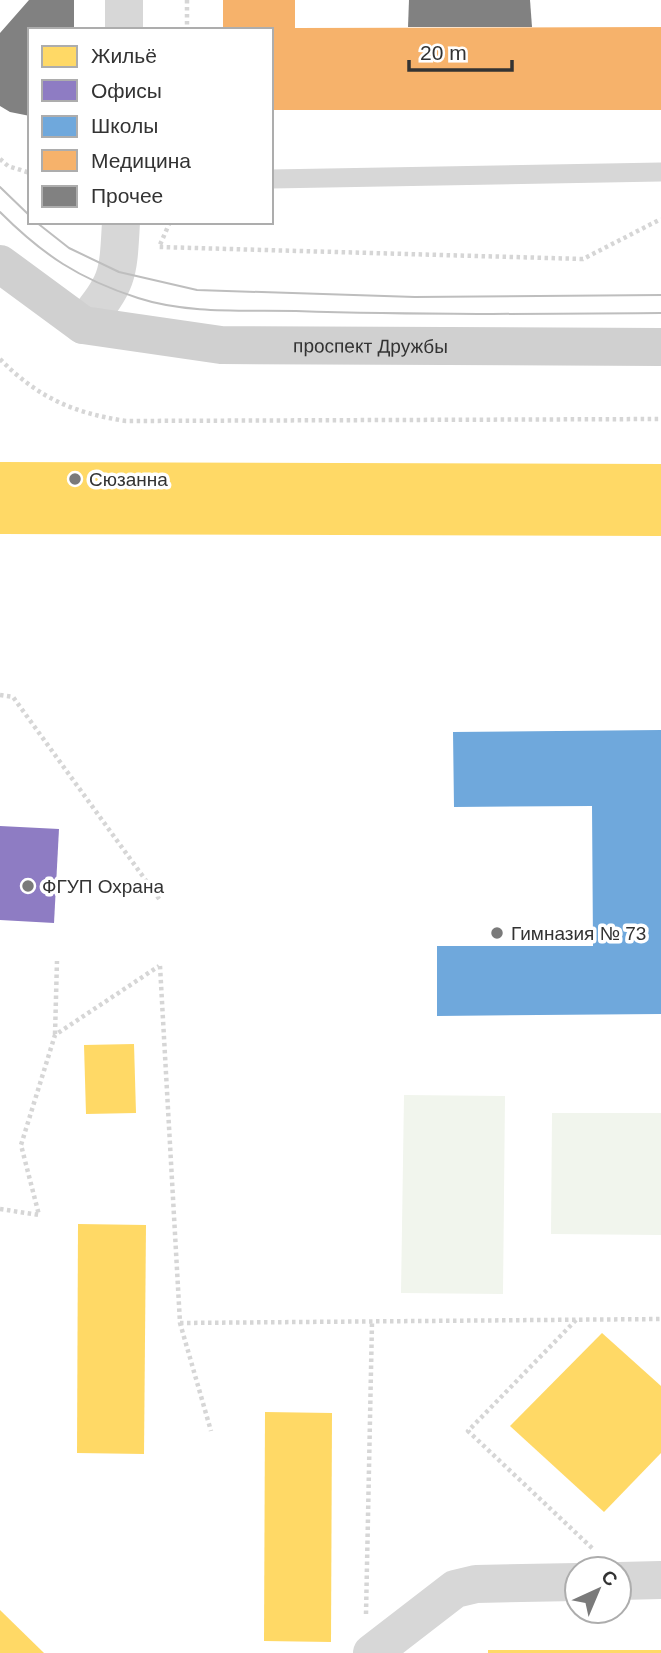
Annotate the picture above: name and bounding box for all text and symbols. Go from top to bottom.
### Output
legend [28,28,273,224]
scale bar [409,28,512,72]
text: 20 m [420,41,467,64]
text: Жильё [91,44,157,67]
text: Офисы [91,79,162,102]
text: Школы [91,114,158,137]
text: Медицина [91,149,191,172]
text: Прочее [91,184,163,207]
street label: проспект Дружбы [293,335,448,357]
place label: Сюзанна [89,469,168,490]
marker: Сюзанна [67,471,83,487]
place label: ФГУП Охрана [42,876,164,897]
marker: ФГУП Охрана [20,878,36,894]
place label: Гимназия № 73 [511,923,646,944]
marker: Гимназия № 73 [489,925,505,941]
north arrow [563,1555,633,1625]
text: С [597,1566,622,1591]

